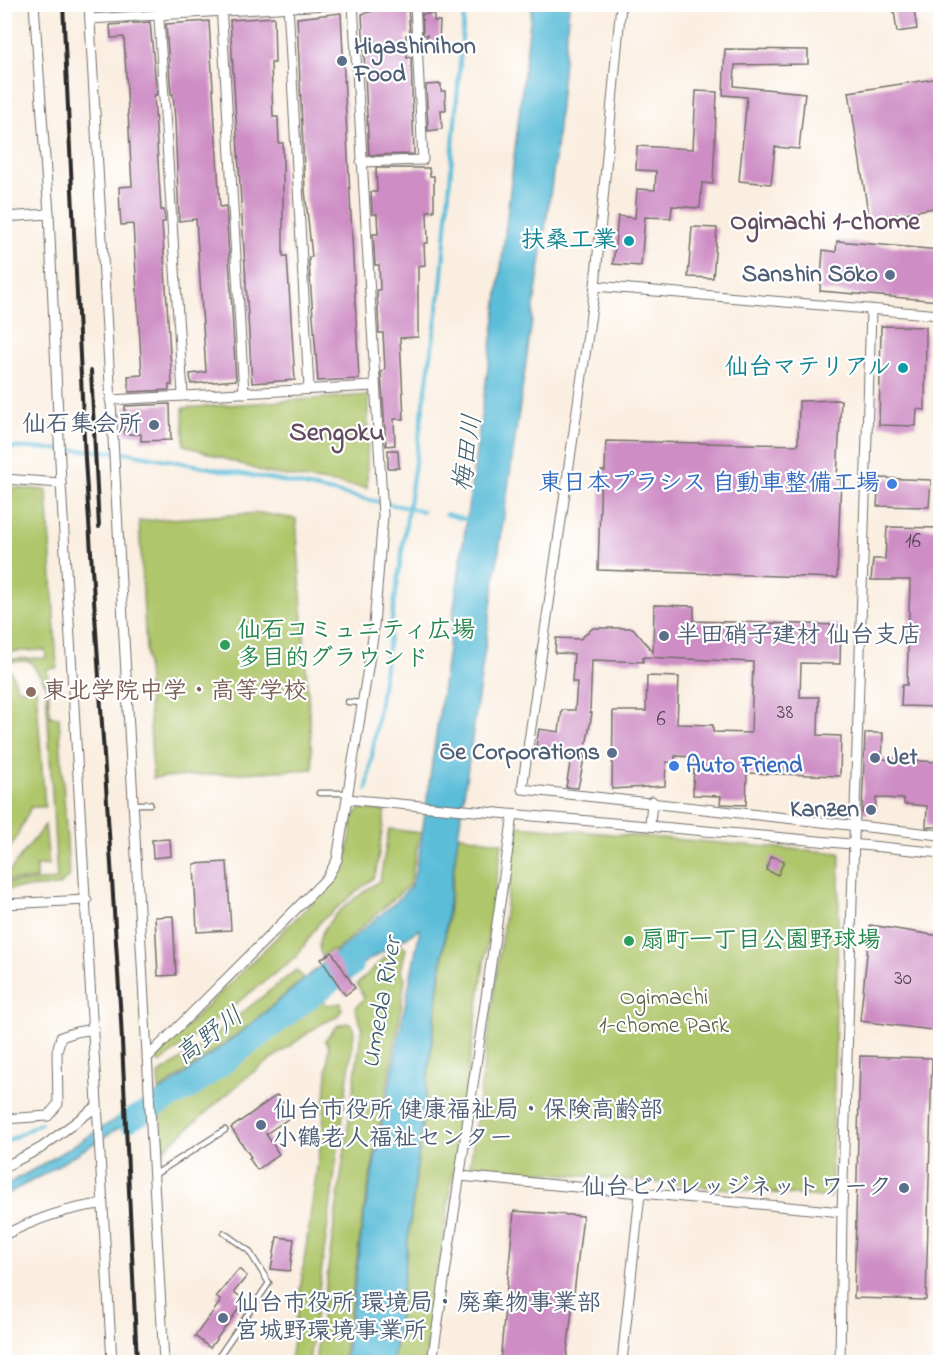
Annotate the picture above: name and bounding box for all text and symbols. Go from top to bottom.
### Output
place label: Higashinihon Food [353,30,476,93]
marker: Higashinihon Food [335,54,349,68]
district label: Ogimachi 1-chome [730,204,921,243]
place label: 扶桑工業 [521,224,617,259]
marker: 扶桑工業 [622,234,636,248]
place label: Sanshin Sōko [742,258,878,293]
marker: Sanshin Sōko [883,268,897,282]
place label: 仙台マテリアル [724,351,891,386]
marker: 仙台マテリアル [896,361,910,375]
place label: 仙石集会所 [22,408,142,443]
water label: 梅田川 [445,412,493,494]
district label: Sengoku [289,414,385,454]
marker: 仙石集会所 [147,418,161,432]
place label: 東日本プラシス 自動車整備工場 [538,467,880,502]
marker: 東日本プラシス 自動車整備工場 [885,477,899,491]
house number: 16 [905,527,921,557]
place label: 仙石コミュニティ広場 多目的グラウンド [237,614,476,677]
place label: 半田硝子建材 仙台支店 [676,619,922,654]
marker: 半田硝子建材 仙台支店 [657,629,671,643]
marker: 仙石コミュニティ広場 多目的グラウンド [218,638,232,652]
place label: 東北学院中学・高等学校 [43,675,307,710]
marker: 東北学院中学・高等学校 [24,685,38,699]
house number: 38 [777,698,793,728]
house number: 6 [656,705,666,735]
place label: Ōe Corporations [440,736,600,771]
place label: Jet [887,741,918,776]
marker: Ōe Corporations [605,746,619,760]
place label: Auto Friend [686,749,803,784]
marker: Jet [868,751,882,765]
marker: Auto Friend [667,759,681,773]
place label: Kanzen [790,793,859,828]
marker: Kanzen [864,803,878,817]
place label: 扇町一丁目公園野球場 [641,924,881,959]
water label: Umeda River [353,931,414,1072]
marker: 扇町一丁目公園野球場 [622,934,636,948]
house number: 30 [894,964,912,994]
park label: Ogimachi 1-chome Park [599,981,729,1044]
water label: 高野川 [167,998,253,1076]
place label: 仙台市役所 健康福祉局・保険高齢部 小鶴老人福祉センター [273,1094,663,1157]
marker: 仙台市役所 健康福祉局・保険高齢部 小鶴老人福祉センター [254,1118,268,1132]
place label: 仙台ビバレッジネットワーク [581,1171,892,1206]
marker: 仙台ビバレッジネットワーク [897,1181,911,1195]
place label: 仙台市役所 環境局・廃棄物事業部 宮城野環境事業所 [235,1287,601,1350]
marker: 仙台市役所 環境局・廃棄物事業部 宮城野環境事業所 [216,1311,230,1325]

